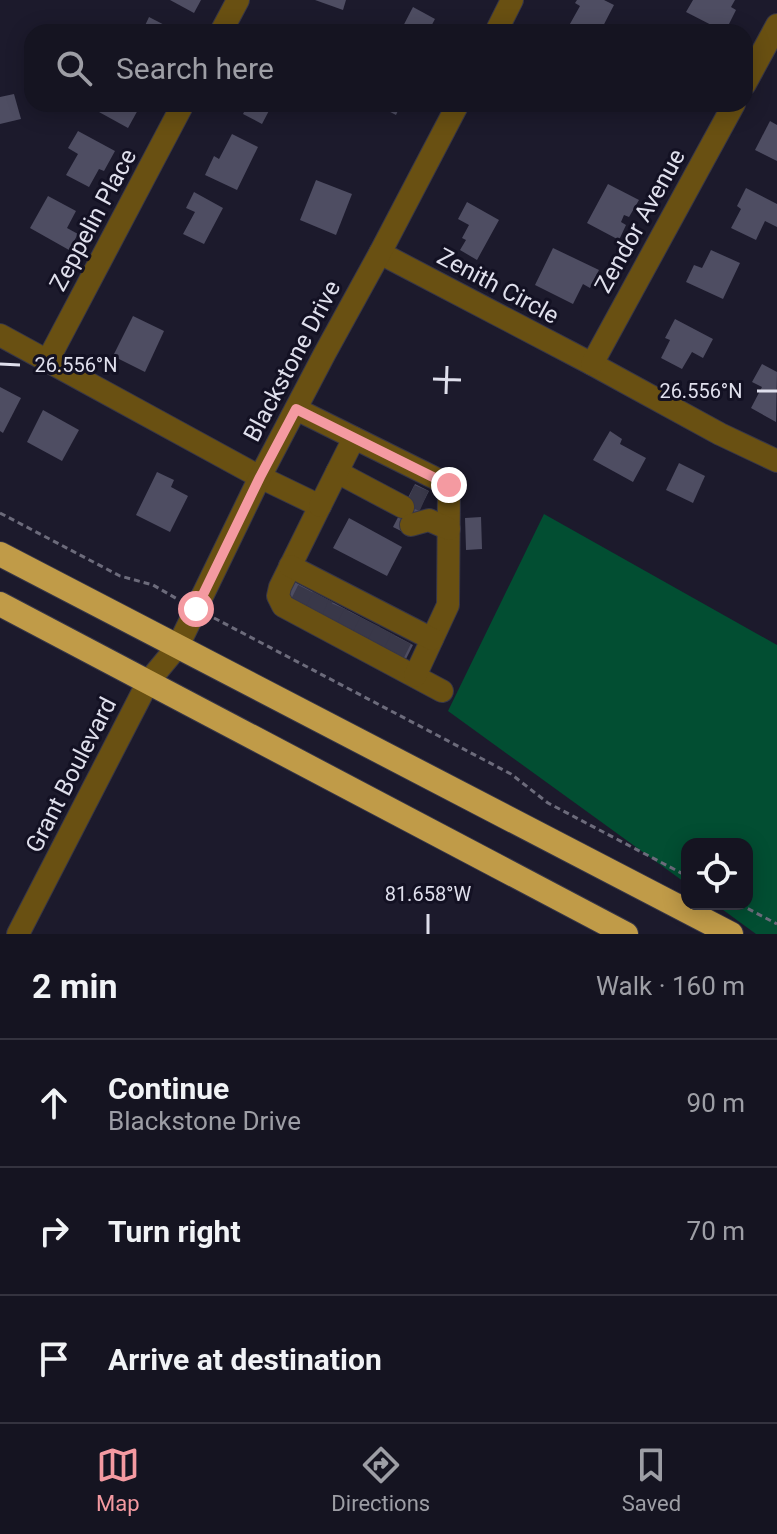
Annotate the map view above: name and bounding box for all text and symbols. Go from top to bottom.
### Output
search box [24,24,753,112]
icon: search [52,46,96,90]
text: Search here [116,51,274,86]
street label: Zeppelin Place [44,144,142,296]
street label: Zendor Avenue [589,144,691,298]
street label: Zenith Circle [433,242,563,330]
street label: Blackstone Drive [238,276,346,446]
text: 26.556°N [34,353,118,377]
text: 26.556°N [659,379,743,403]
route end [431,467,467,503]
route start [178,591,214,627]
street label: Grant Boulevard [20,693,122,857]
map controls [681,838,753,910]
button: locate [681,838,753,910]
text: 81.658°W [385,882,472,906]
text: 2 min [32,966,117,1006]
text: Walk · 160 m [596,971,745,1001]
text: Continue [108,1071,229,1106]
icon: ahead [32,1081,76,1125]
text: 90 m [687,1088,745,1118]
text: Blackstone Drive [108,1106,301,1136]
icon: right [32,1209,76,1253]
text: Turn right [108,1214,241,1249]
text: 70 m [687,1216,745,1246]
icon: arrive [32,1337,76,1381]
text: Arrive at destination [108,1342,382,1377]
tab: Map [96,1443,140,1516]
tab: Directions [331,1443,430,1516]
tab: Saved [622,1443,681,1516]

